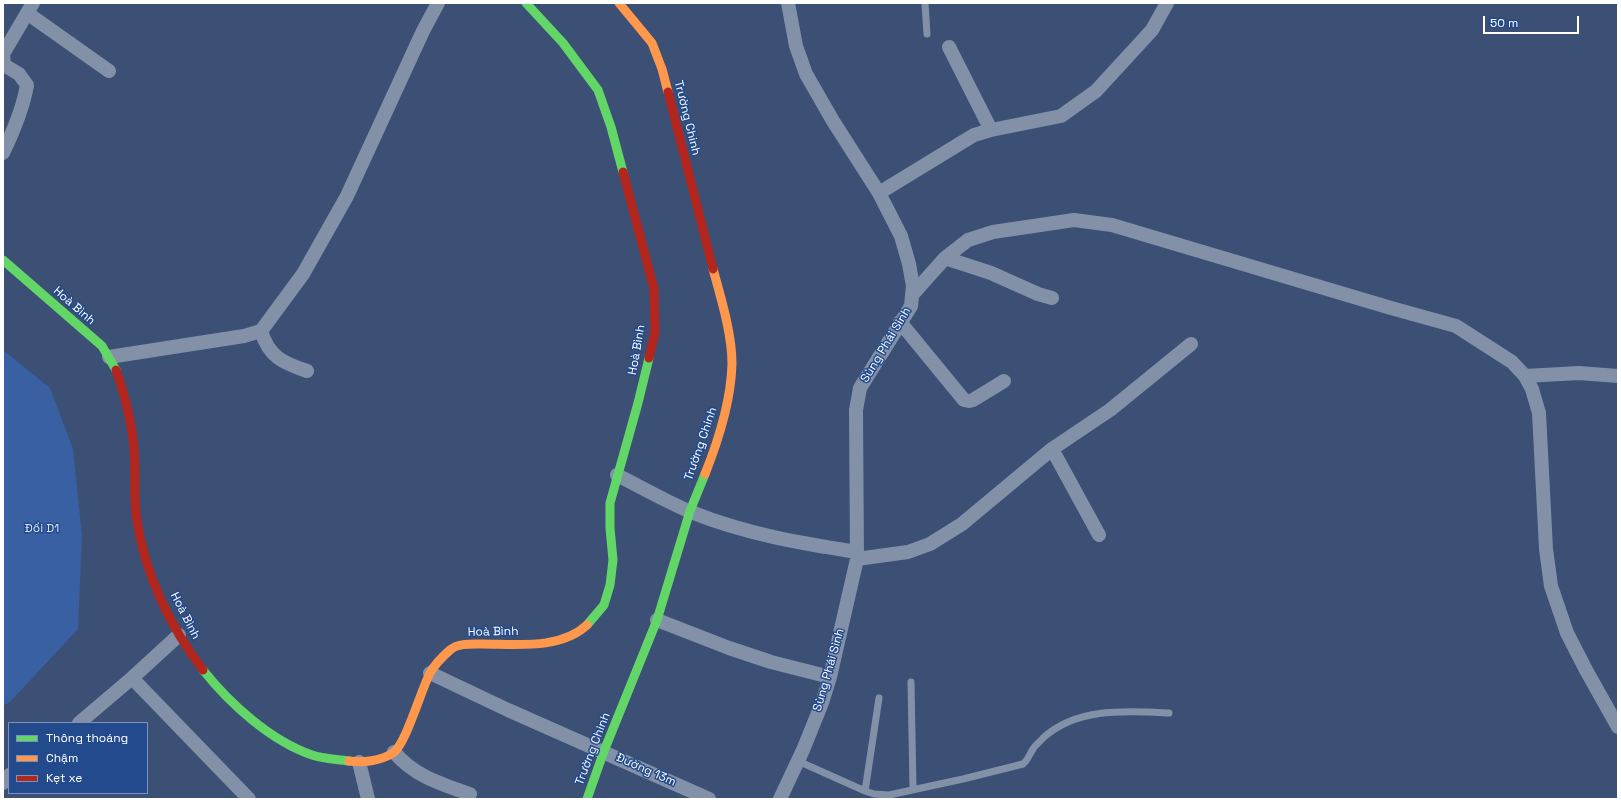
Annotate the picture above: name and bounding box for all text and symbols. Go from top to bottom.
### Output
scale bar [1485,8,1581,34]
text: 50 m [1490,15,1518,31]
street label: Trường Chinh [671,79,703,157]
street label: Hoà Bình [50,284,98,328]
street label: Sùng Phái Sinh [858,305,914,385]
street label: Hoà Bình [625,324,649,376]
street label: Trường Chinh [682,405,720,483]
park label: Đồi D1 [25,522,59,536]
street label: Hoà Bình [167,590,203,642]
street label: Hoà Bình [467,624,519,640]
street label: Sùng Phái Sinh [810,627,848,713]
street label: Trường Chinh [573,711,613,787]
legend [8,722,148,794]
text: Thông thoáng [46,730,128,746]
text: Chậm [46,750,78,766]
street label: Đường 13m [614,750,678,790]
text: Kẹt xe [46,770,82,786]

